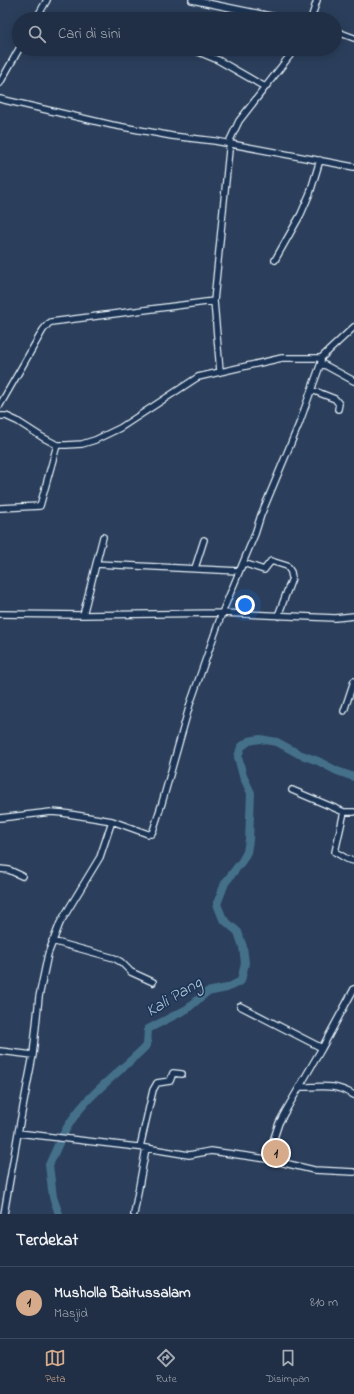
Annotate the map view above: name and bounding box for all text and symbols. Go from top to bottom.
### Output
search box [12,12,342,56]
icon: search [26,23,48,45]
text: Cari di sini [58,23,121,45]
your location [235,595,255,615]
water label: Kali Pang [141,970,208,1024]
pin: 1 [263,1138,289,1168]
text: Terdekat [16,1228,78,1253]
text: Musholla Baitussalam [54,1282,191,1304]
text: 1 [27,1293,31,1312]
text: 810 m [310,1293,338,1312]
text: Masjid [54,1304,88,1323]
tab: Peta [44,1347,66,1387]
tab: Rute [155,1347,177,1387]
tab: Disimpan [266,1347,310,1387]

